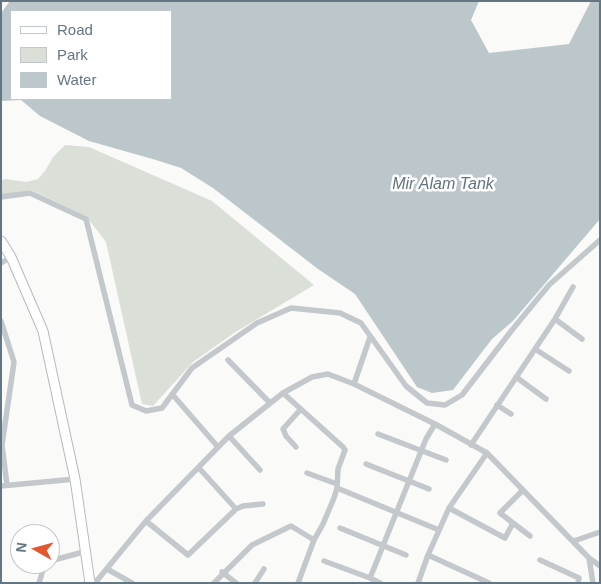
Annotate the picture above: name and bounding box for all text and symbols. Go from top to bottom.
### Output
legend [10,10,172,100]
text: Road [57,21,93,38]
text: Park [57,46,88,63]
text: Water [57,71,96,88]
water label: Mir Alam Tank [392,175,494,195]
north arrow [10,524,60,574]
text: N [13,541,30,553]

